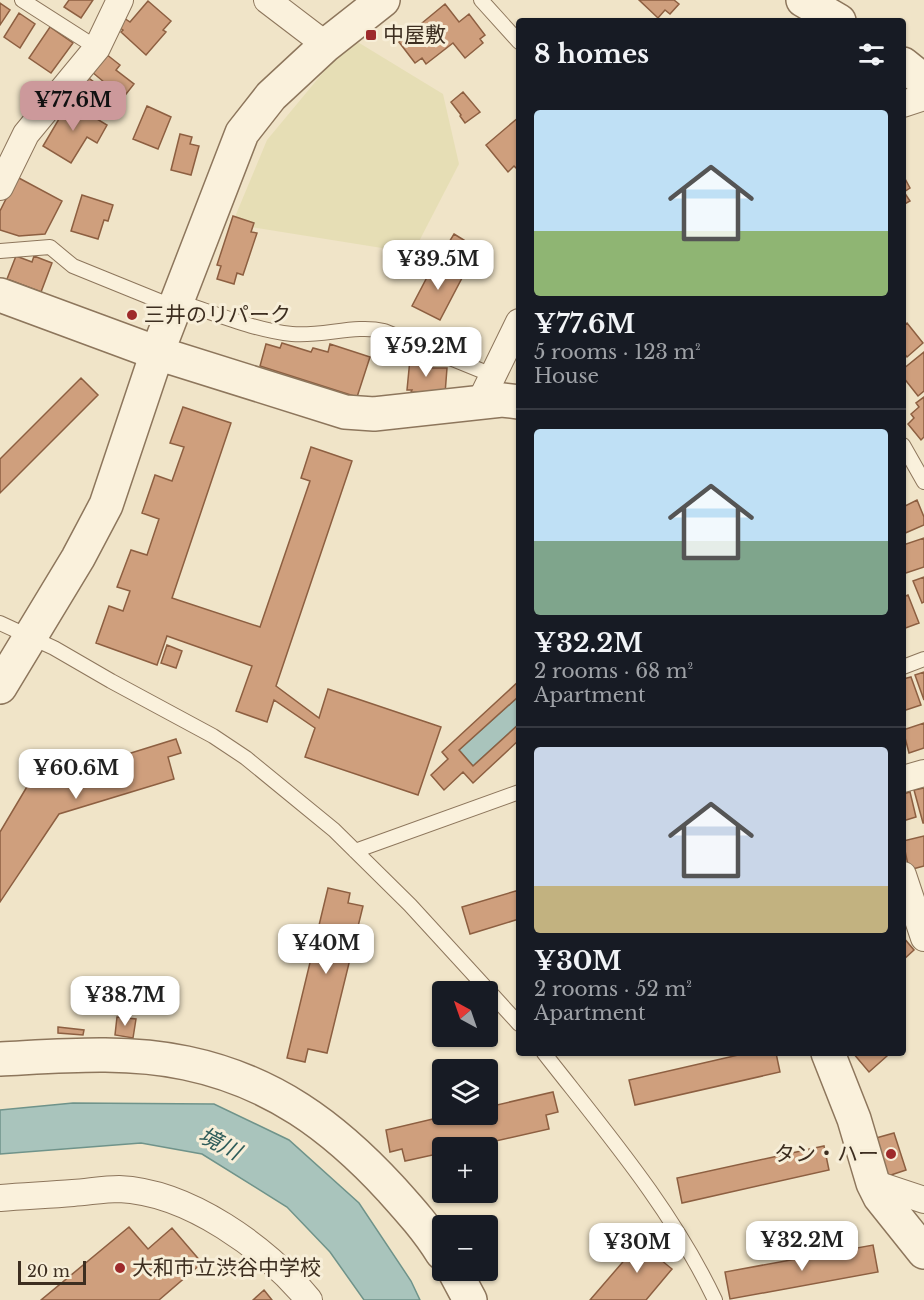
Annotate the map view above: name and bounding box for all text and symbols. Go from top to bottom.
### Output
place label: 中屋敷 [383,22,446,48]
marker: 中屋敷 [364,28,378,42]
text: 8 homes [534,38,649,70]
icon: filters [855,38,888,71]
pin: ¥77.6M [24,81,122,132]
text: ¥77.6M [34,88,112,112]
icon: home [657,149,765,257]
pin: ¥39.5M [389,240,487,291]
text: ¥39.5M [397,247,479,271]
place label: 三井のリパーク [144,302,291,328]
marker: 三井のリパーク [125,308,139,322]
text: ¥77.6M [534,308,635,340]
pin: ¥59.2M [377,327,475,378]
text: ¥59.2M [385,334,468,358]
text: 5 rooms · 123 m² [534,340,701,364]
text: House [534,364,599,388]
icon: home [657,468,765,576]
text: ¥32.2M [534,627,643,659]
text: 2 rooms · 68 m² [534,659,693,683]
text: Apartment [534,683,645,707]
pin: ¥60.6M [27,749,125,800]
text: ¥60.6M [33,756,119,780]
icon: home [657,786,765,894]
pin: ¥40M [290,924,362,975]
text: ¥40M [292,931,360,955]
text: ¥30M [534,945,622,977]
pin: ¥38.7M [76,976,174,1027]
text: 2 rooms · 52 m² [534,977,692,1001]
north arrow [432,981,498,1047]
map controls [432,981,498,1281]
text: ¥38.7M [85,983,165,1007]
text: Apartment [534,1001,645,1025]
button: layers [432,1059,498,1125]
water label: 境川 [194,1121,247,1166]
button: + [432,1137,498,1203]
place label: タン・ハー [774,1141,879,1167]
marker: タン・ハー [884,1147,898,1161]
button: − [432,1215,498,1281]
pin: ¥32.2M [753,1221,851,1272]
pin: ¥30M [601,1223,673,1274]
text: ¥32.2M [760,1228,844,1252]
text: ¥30M [603,1230,671,1254]
place label: 大和市立渋谷中学校 [132,1255,321,1281]
scale bar [18,1258,86,1286]
text: 20 m [27,1261,70,1281]
marker: 大和市立渋谷中学校 [113,1261,127,1275]

